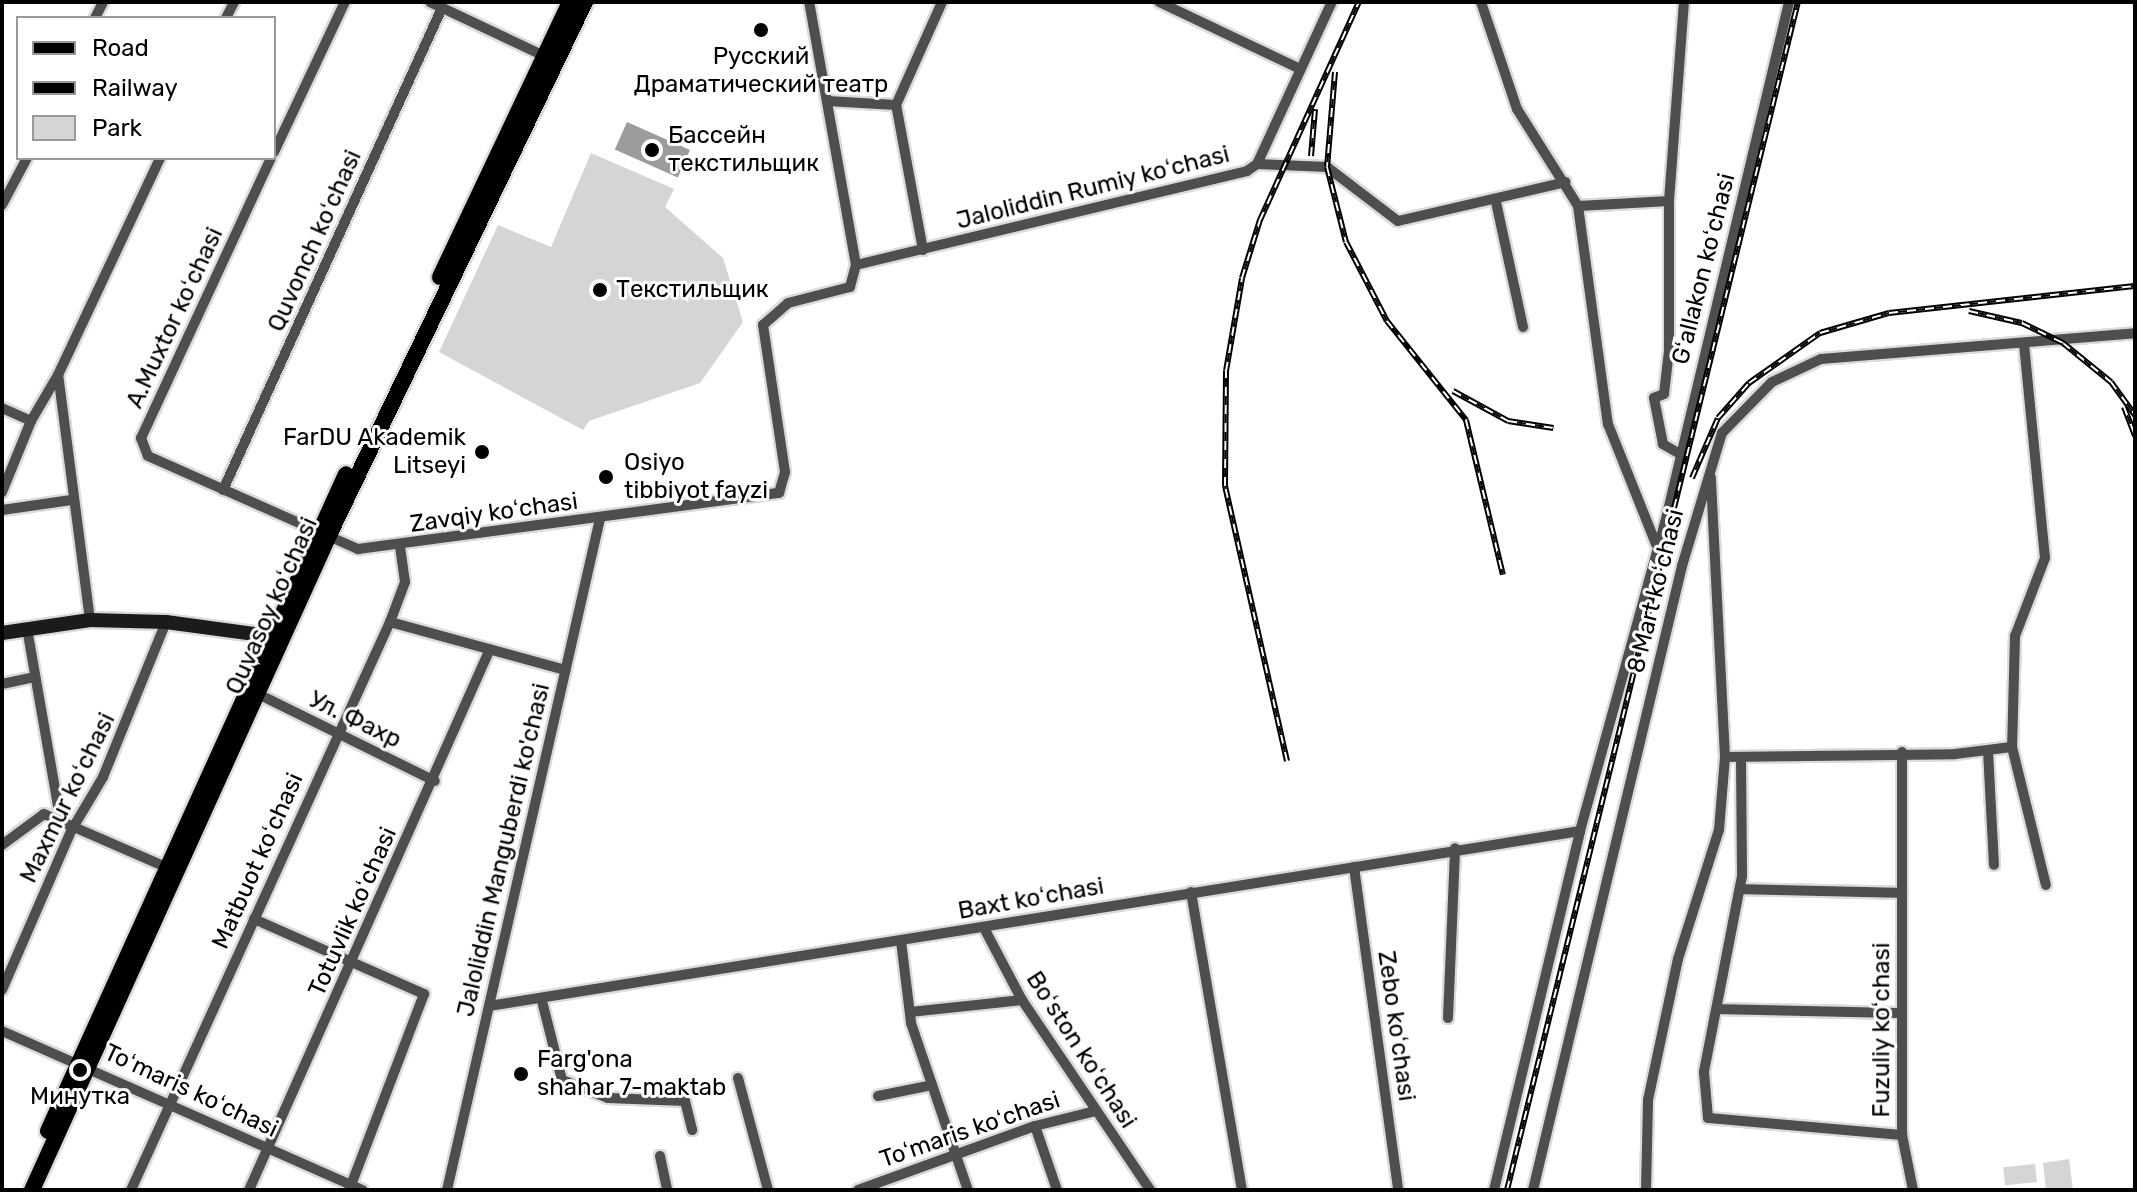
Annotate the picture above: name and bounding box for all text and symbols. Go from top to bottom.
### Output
legend [16,16,276,160]
marker: Русский Драматический театр [752,21,770,39]
text: Road [92,34,149,62]
place label: Русский Драматический театр [634,43,888,99]
text: Railway [92,74,178,102]
text: Park [92,114,142,142]
place label: Бассейн текстильщик [668,122,819,178]
street label: Jaloliddin Rumiy koʻchasi [953,140,1233,236]
marker: Бассейн текстильщик [643,141,661,159]
street label: Quvonch koʻchasi [262,146,368,336]
street label: Gʻallakon koʻchasi [1666,170,1742,368]
street label: A.Muxtor koʻchasi [120,223,230,413]
place label: Текстильщик [616,276,769,304]
marker: Текстильщик [591,281,609,299]
place label: FarDU Akademik Litseyi [282,424,466,480]
marker: FarDU Akademik Litseyi [473,443,491,461]
place label: Osiyo tibbiyot fayzi [624,449,769,505]
marker: Osiyo tibbiyot fayzi [595,466,617,488]
street label: Zavqiy koʻchasi [408,487,580,539]
street label: 8 Mart koʻchasi [1622,506,1690,676]
street label: Quvasoy koʻchasi [220,513,324,699]
street label: Jaloliddin Manguberdi ko'chasi [452,681,556,1019]
street label: Ул. Фахр [304,685,406,755]
street label: Maxmur koʻchasi [14,708,122,888]
street label: Matbuot koʻchasi [206,769,310,953]
street label: Totuvlik koʻchasi [303,823,403,1001]
street label: Baxt koʻchasi [956,872,1106,926]
street label: Fuzuliy koʻchasi [1868,942,1896,1118]
street label: Zebo koʻchasi [1371,949,1421,1103]
street label: Boʻston koʻchasi [1020,966,1142,1134]
street label: Toʻmaris koʻchasi [100,1038,282,1144]
place label: Farg'ona shahar 7-maktab [537,1046,727,1102]
marker: Минутка [71,1061,89,1079]
marker: Farg'ona shahar 7-maktab [512,1065,530,1083]
place label: Минутка [30,1083,130,1111]
street label: Toʻmaris koʻchasi [876,1086,1064,1174]

